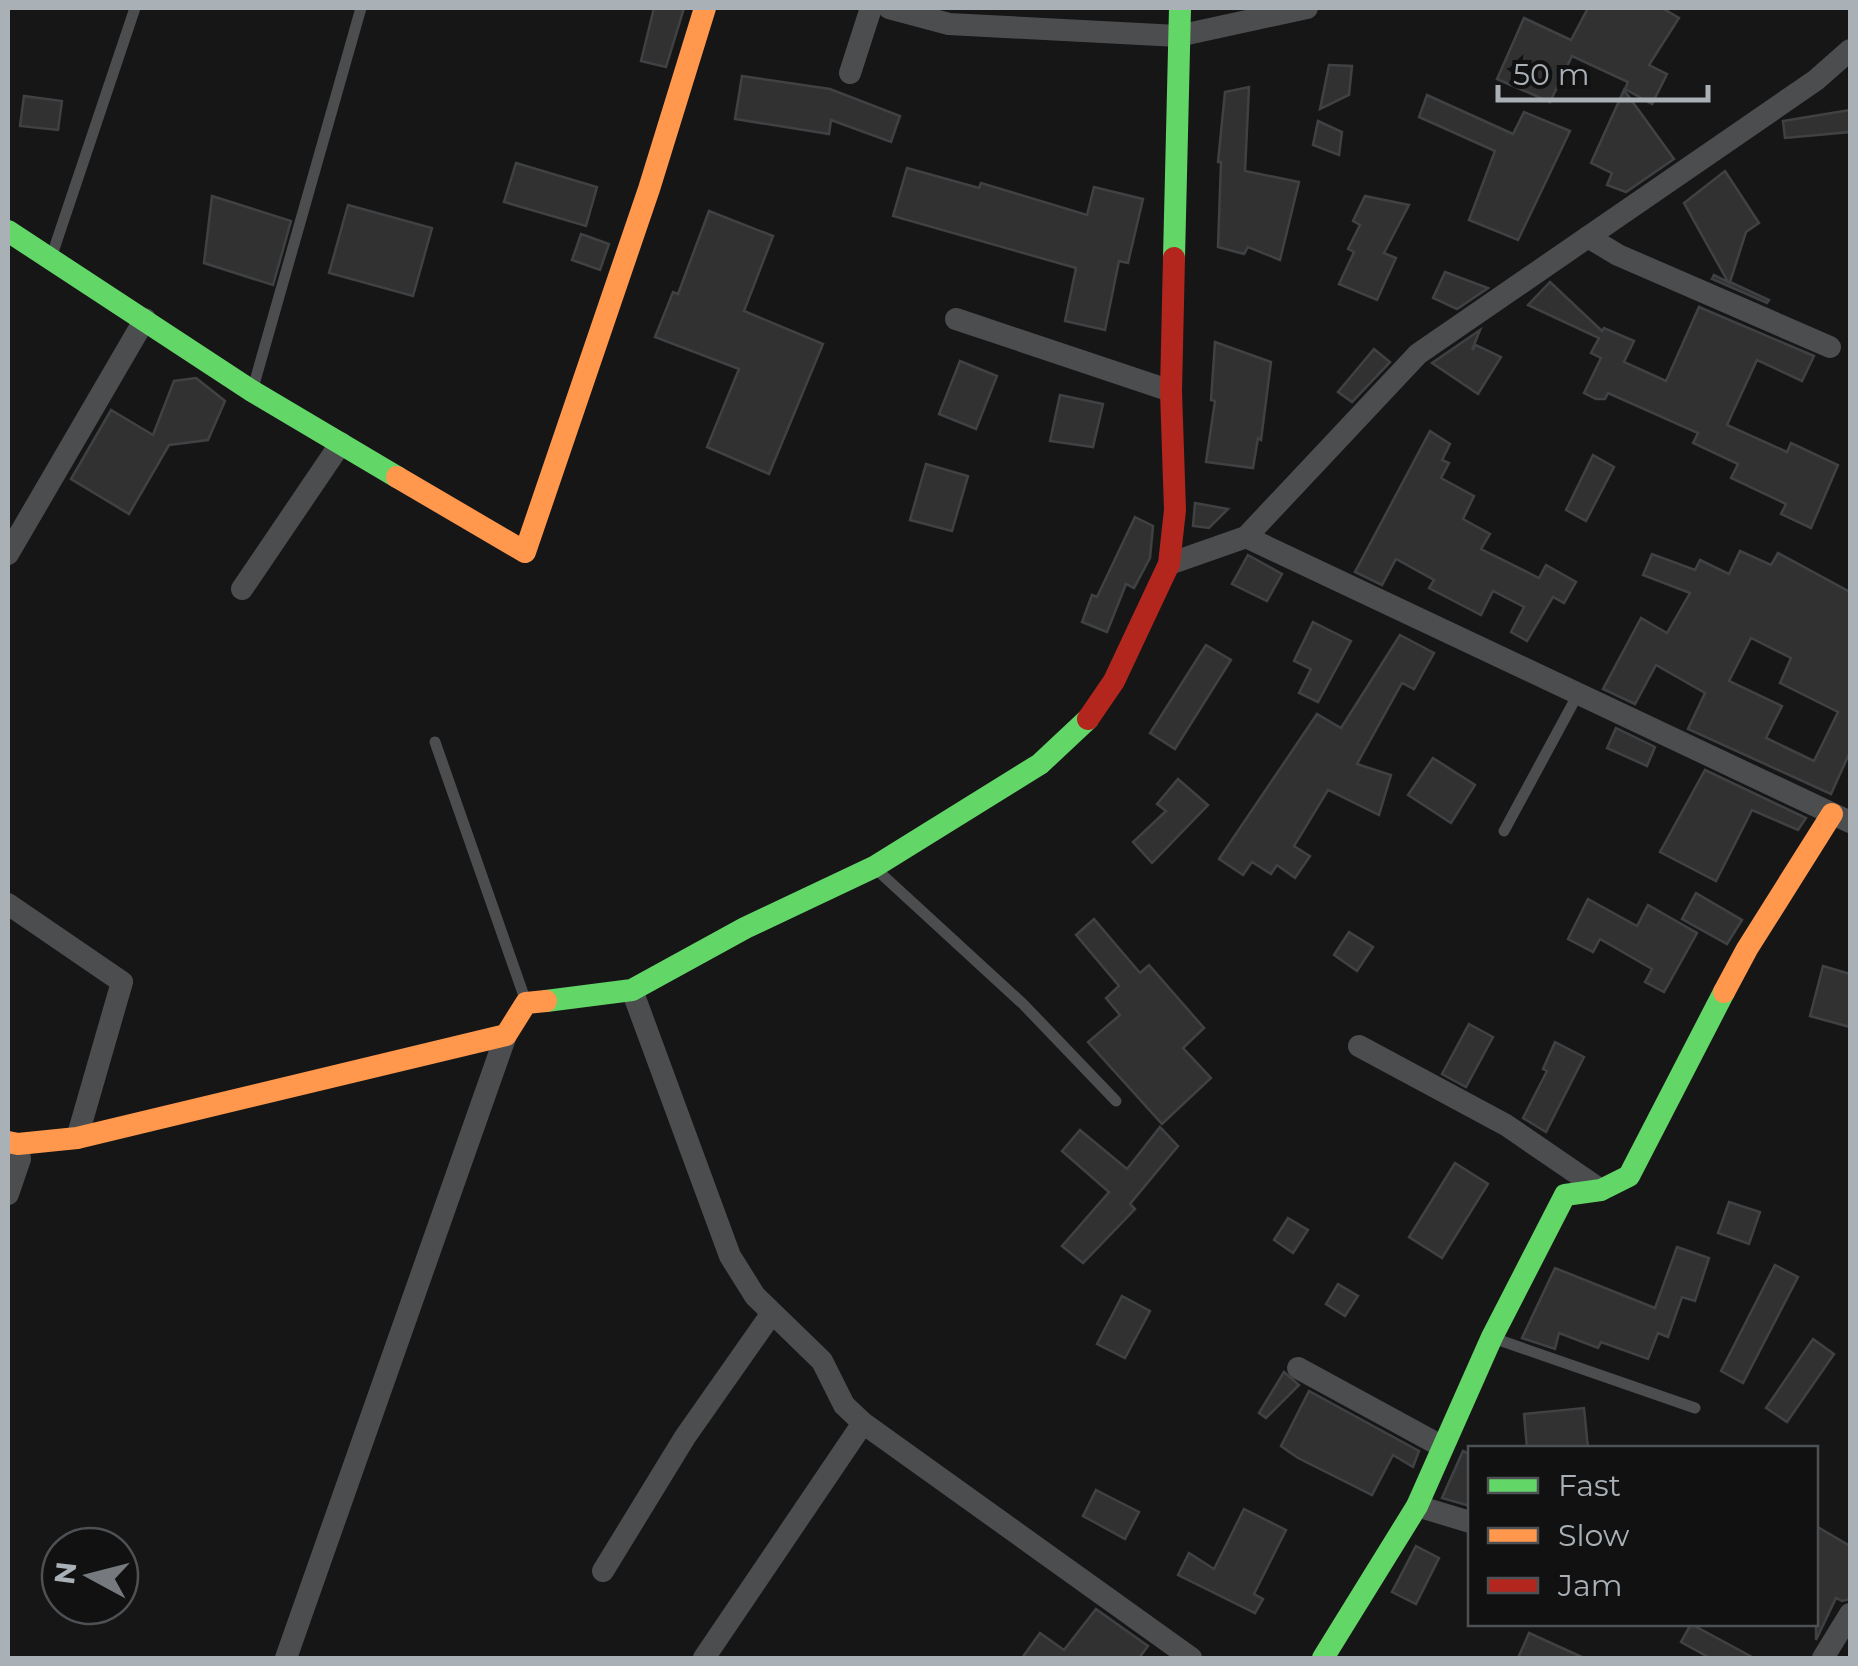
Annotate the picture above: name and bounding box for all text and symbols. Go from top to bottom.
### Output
scale bar [1498,40,1708,102]
text: 50 m [1513,56,1590,93]
legend [1468,1446,1818,1626]
text: Fast [1558,1467,1621,1504]
text: Slow [1558,1517,1630,1554]
north arrow [40,1526,140,1626]
text: N [47,1560,83,1586]
text: Jam [1557,1567,1623,1604]

